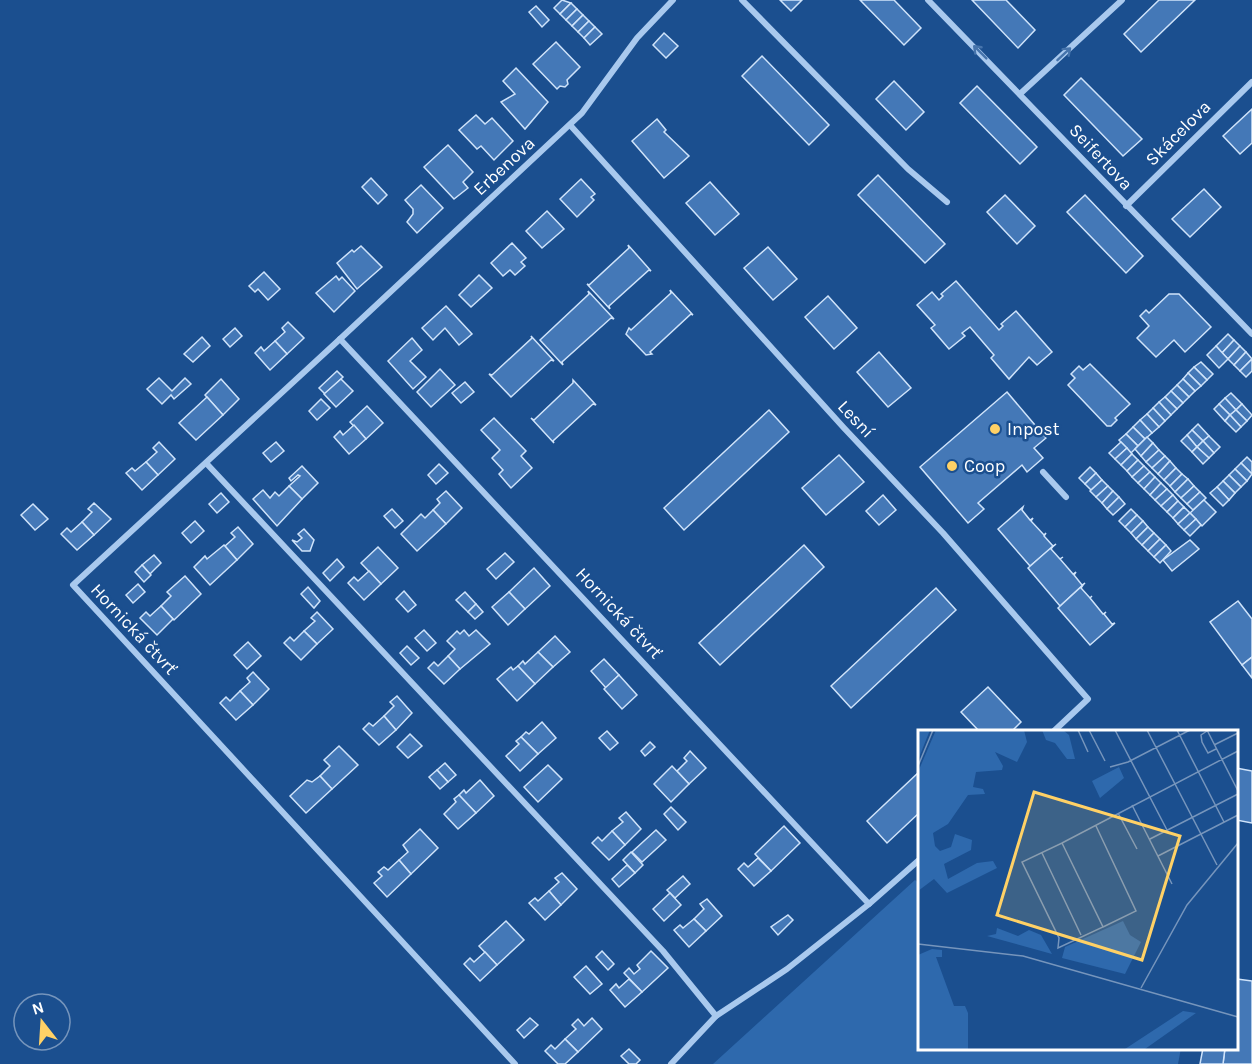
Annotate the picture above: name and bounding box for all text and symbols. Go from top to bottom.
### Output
one-way arrow [973,44,988,59]
one-way arrow [1057,46,1072,61]
street label: Skácelova [1141,96,1215,170]
street label: Seifertova [1065,119,1137,195]
street label: Erbenova [469,132,539,200]
street label: Lesní [833,396,879,443]
place label: Inpost [1007,418,1060,440]
marker: Inpost [988,422,1002,436]
place label: Coop [964,455,1005,477]
marker: Coop [945,459,959,473]
street label: Hornická čtvrť [571,563,667,663]
street label: Hornická čtvrť [86,579,182,679]
inset map [918,730,1237,1049]
north arrow [12,992,72,1052]
text: N [29,997,46,1019]

